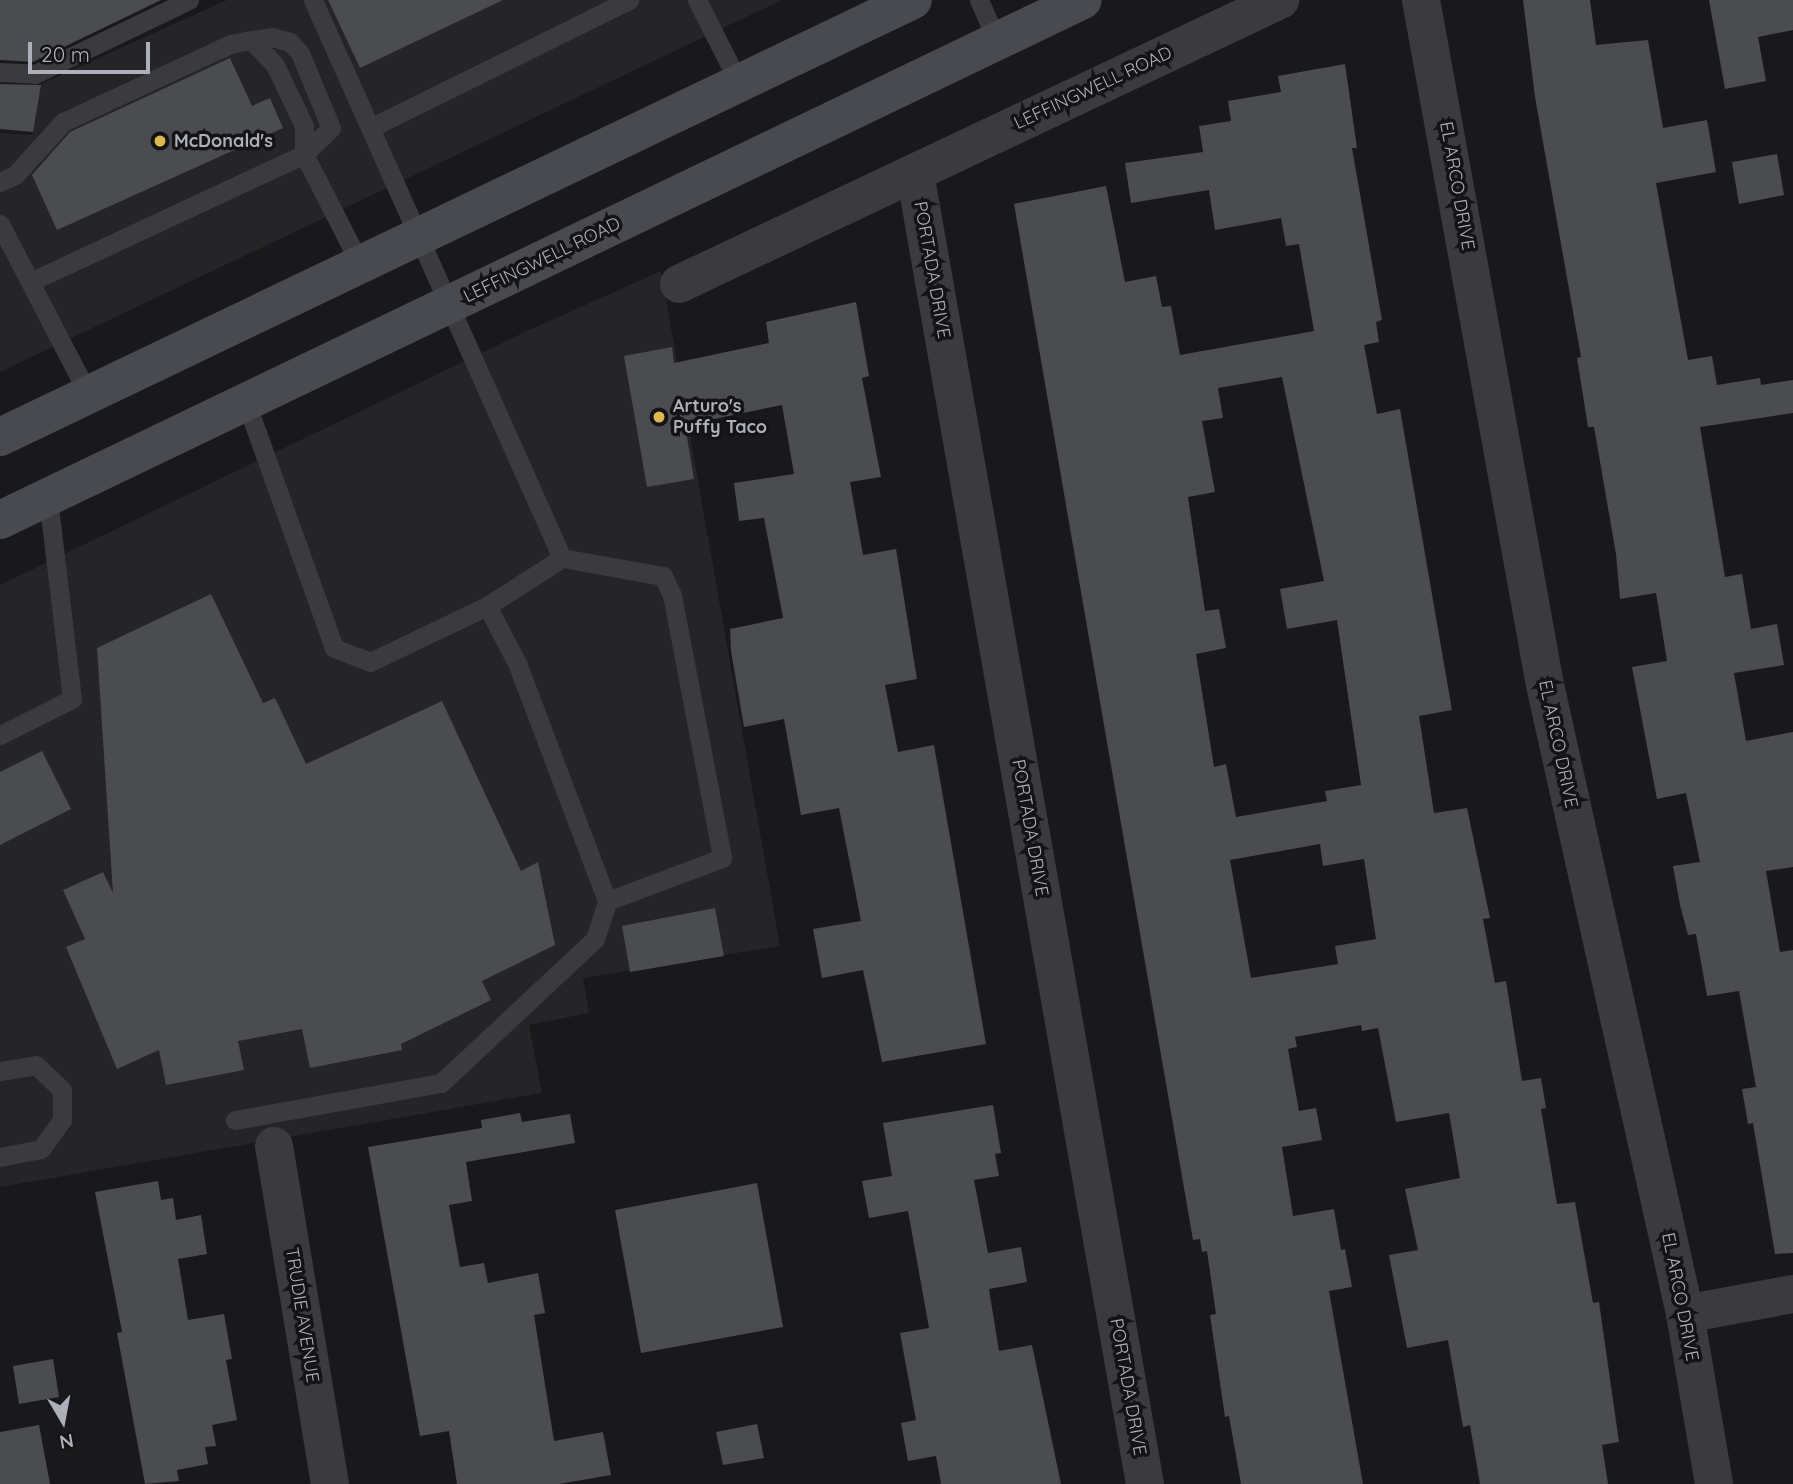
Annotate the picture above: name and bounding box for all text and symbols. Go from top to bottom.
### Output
scale bar [32,28,154,72]
text: 20 m [41,41,90,67]
street label: LEFFINGWELL ROAD [1011,42,1175,134]
street label: EL ARCO DRIVE [1435,120,1479,252]
place label: McDonald's [174,130,273,152]
marker: McDonald's [152,133,168,149]
street label: PORTADA DRIVE [909,200,955,340]
street label: LEFFINGWELL ROAD [460,213,624,307]
place label: Arturo's Puffy Taco [673,396,767,438]
marker: Arturo's Puffy Taco [651,409,667,425]
street label: EL ARCO DRIVE [1534,678,1582,810]
street label: PORTADA DRIVE [1007,758,1053,898]
street label: EL ARCO DRIVE [1657,1231,1703,1363]
street label: TRUDIE AVENUE [281,1246,323,1384]
street label: PORTADA DRIVE [1105,1317,1151,1457]
north arrow [28,1386,98,1456]
text: N [58,1429,76,1455]

